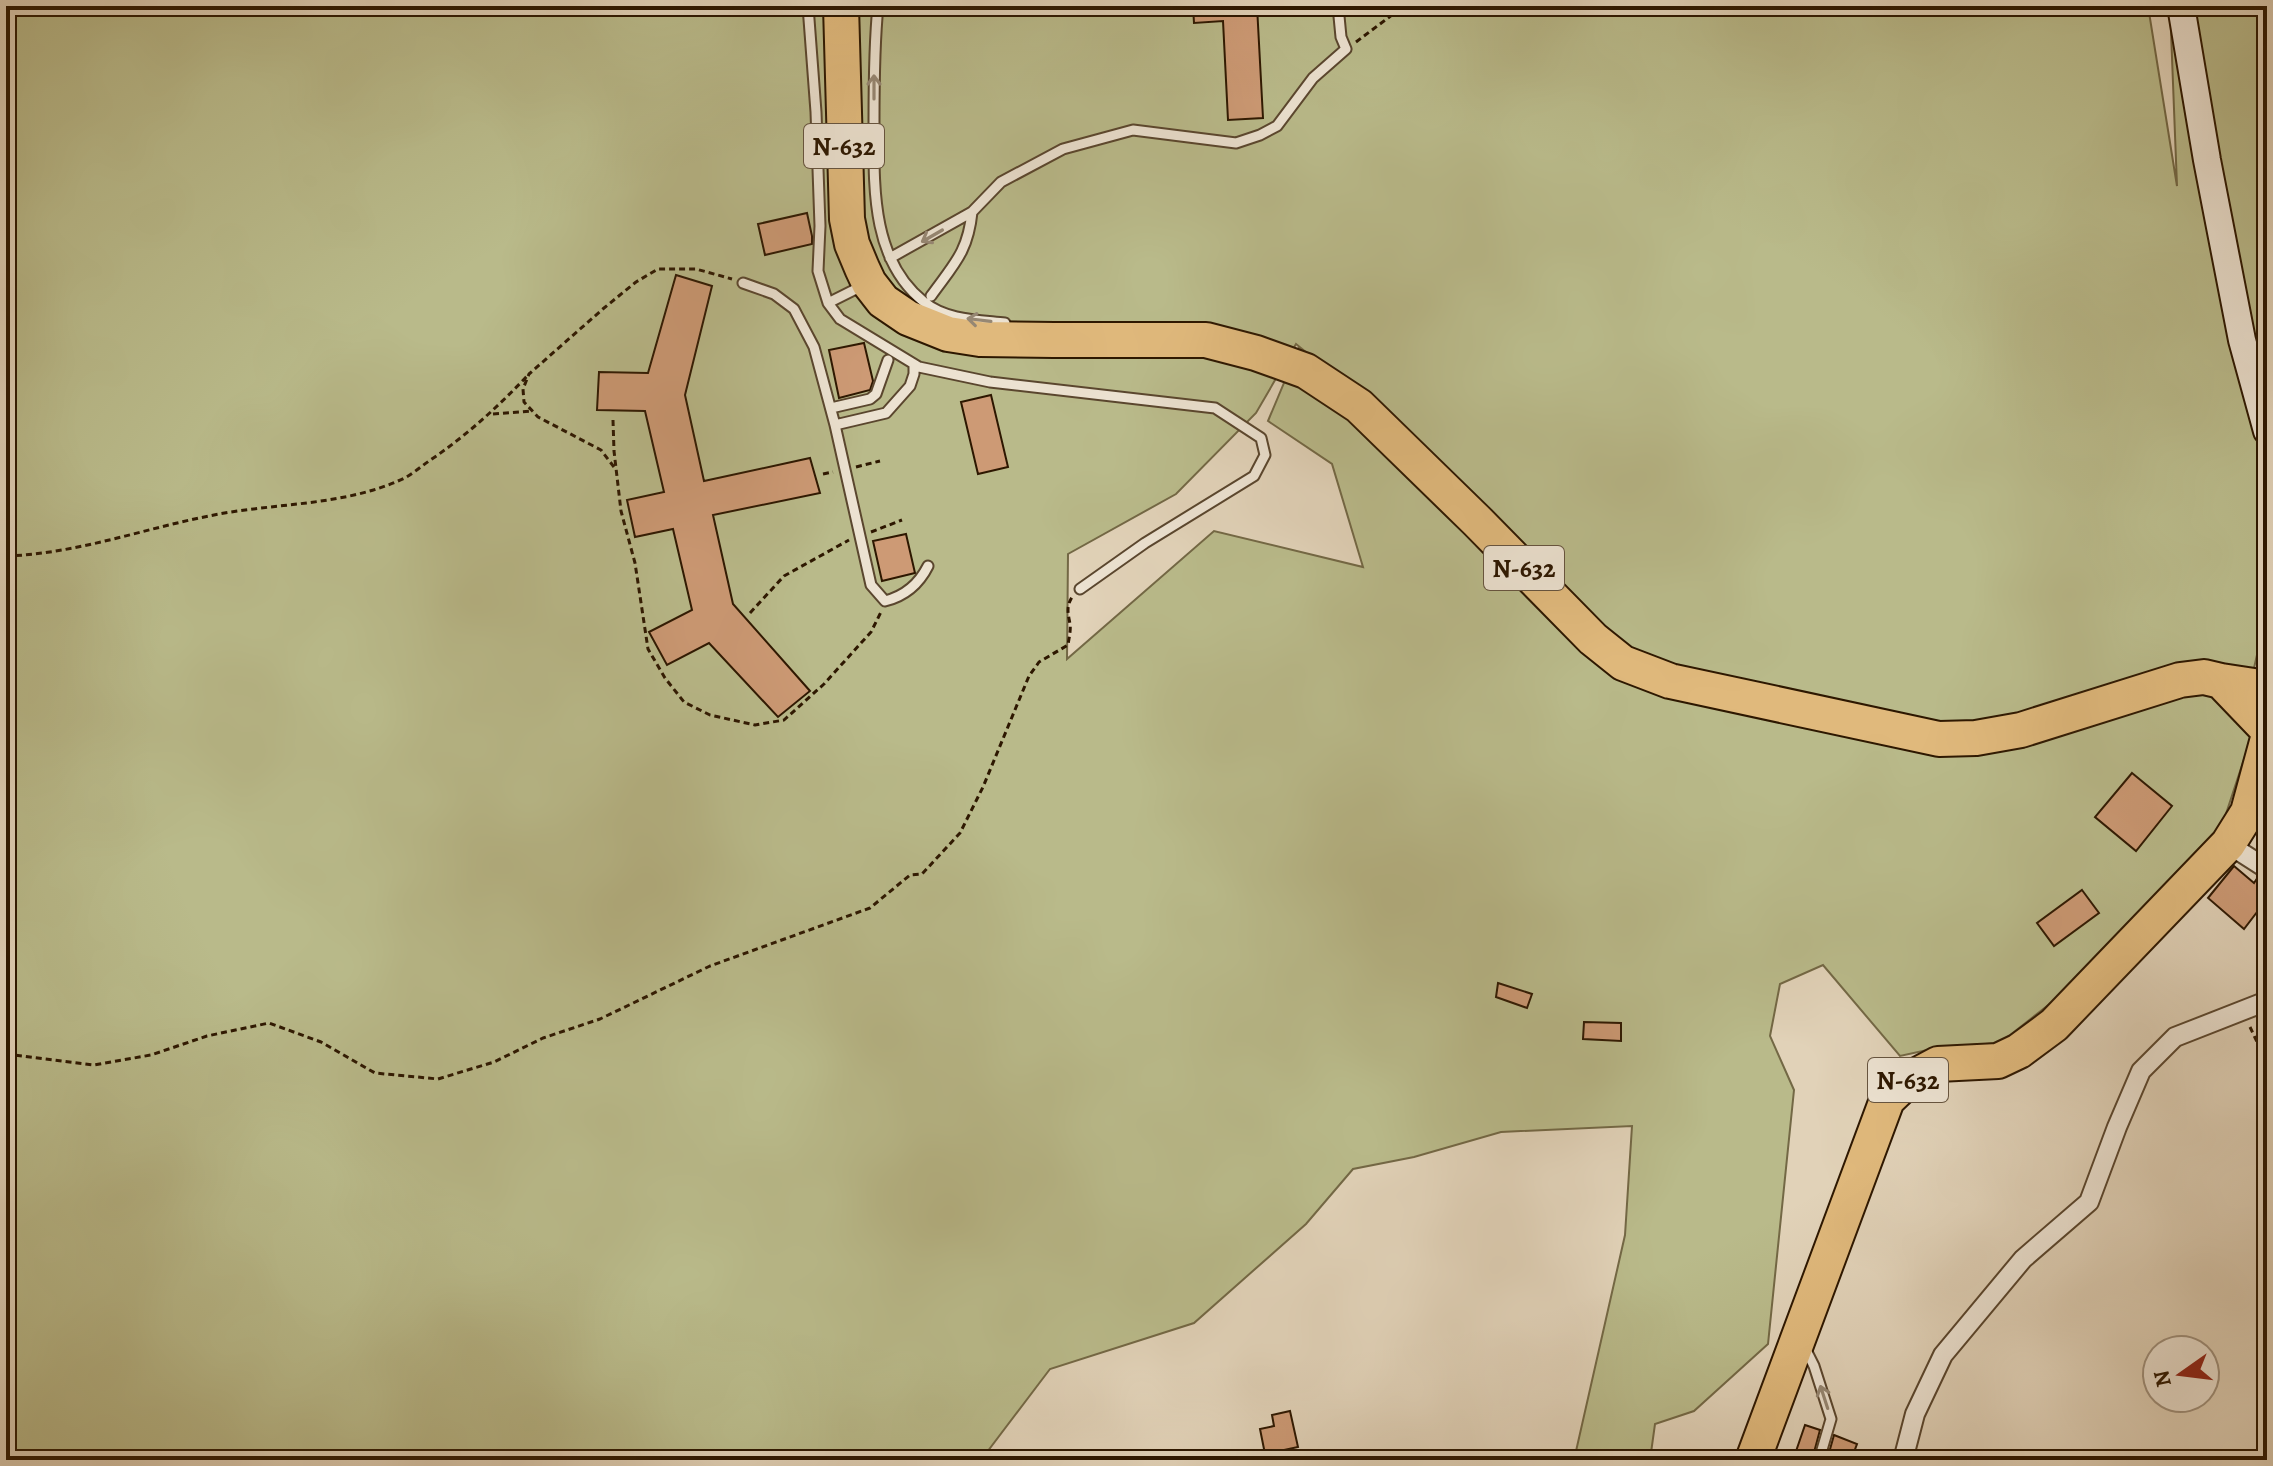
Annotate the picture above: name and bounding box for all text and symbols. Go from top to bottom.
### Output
one-way arrow [866,74,882,101]
road number: N-632 [804,124,884,168]
one-way arrow [921,228,944,244]
one-way arrow [967,312,992,327]
road number: N-632 [1484,546,1564,590]
road number: N-632 [1868,1058,1948,1102]
north arrow [2141,1334,2221,1414]
text: N [2146,1367,2179,1390]
one-way arrow [1815,1385,1830,1410]

